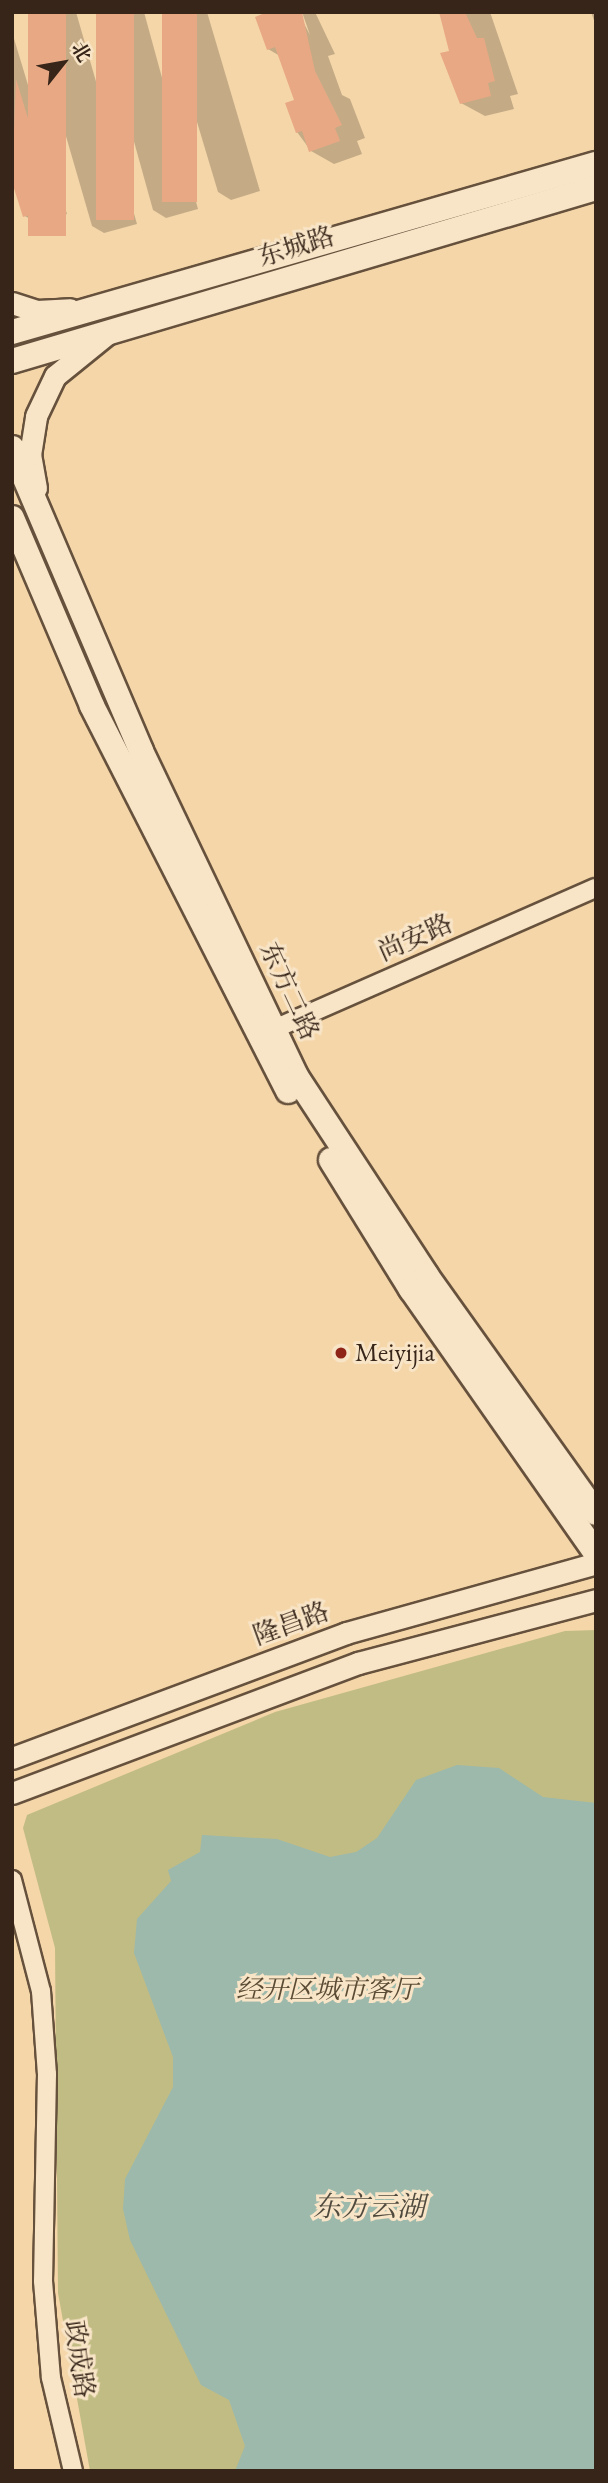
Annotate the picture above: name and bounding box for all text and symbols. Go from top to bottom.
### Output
north arrow [28,28,98,98]
text: 北 [66,37,97,67]
street label: 东城路 [254,221,338,273]
street label: 尚安路 [373,908,457,968]
street label: 东方二路 [253,937,325,1045]
place label: Meiyijia [355,1337,435,1369]
marker: Meiyijia [333,1345,349,1361]
street label: 隆昌路 [249,1596,333,1652]
park label: 经开区城市客厅 [236,1974,418,2006]
water label: 东方云湖 [313,2189,425,2223]
street label: 政成路 [58,2318,100,2400]

